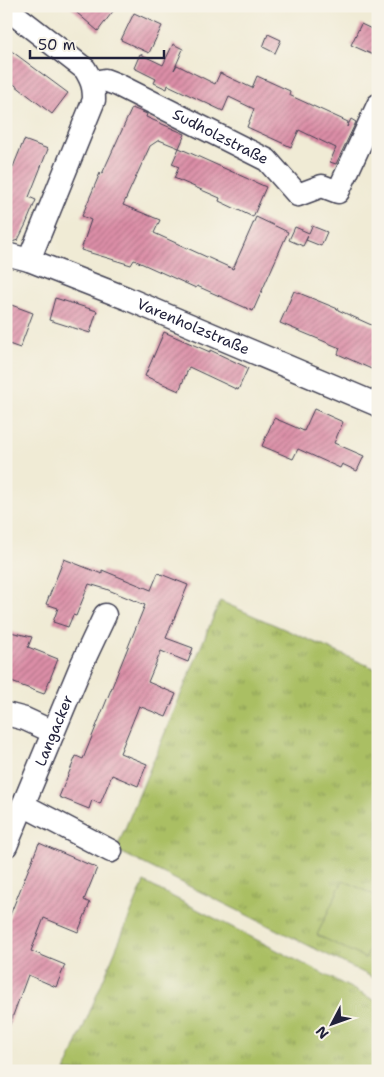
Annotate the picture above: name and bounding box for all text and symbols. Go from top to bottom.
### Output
scale bar [30,28,164,60]
text: 50 m [38,35,76,55]
street label: Sudholzstraße [169,104,272,169]
street label: Varenholzstraße [134,294,253,359]
street label: Langacker [30,692,78,769]
north arrow [306,1000,356,1050]
text: N [312,1022,333,1043]

